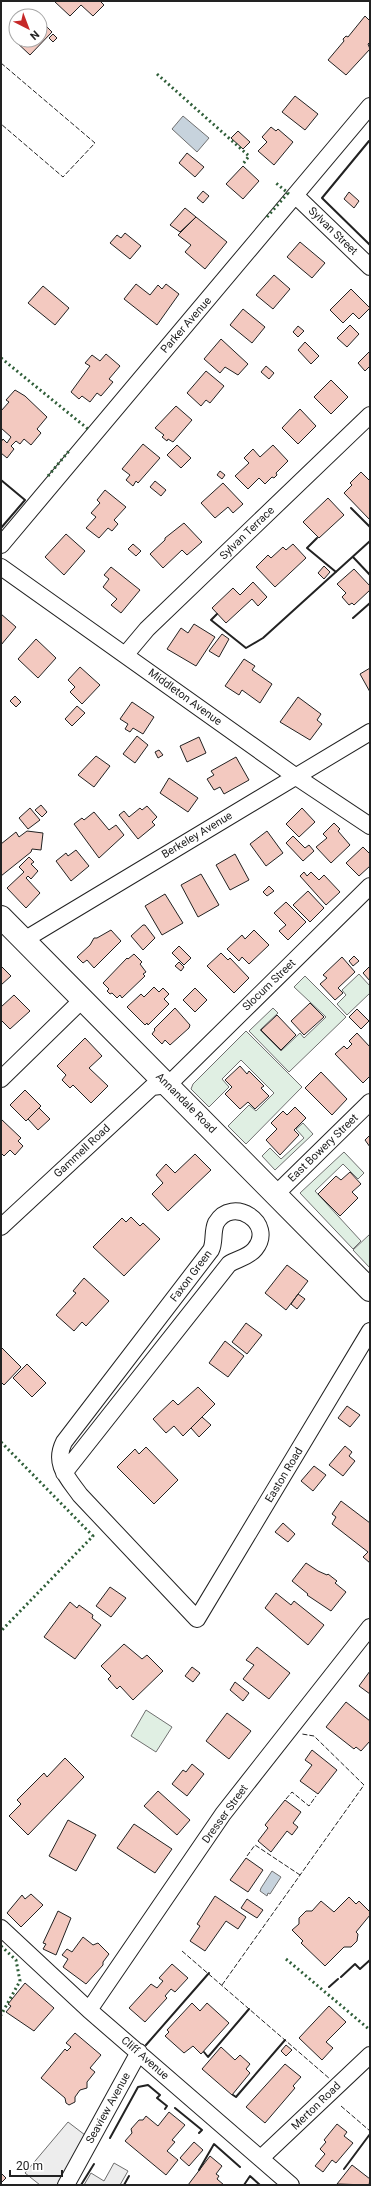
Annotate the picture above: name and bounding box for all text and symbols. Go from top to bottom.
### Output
north arrow [8,8,48,48]
text: N [27,28,42,43]
street label: Sylvan Street [306,204,361,258]
street label: Parker Avenue [158,294,214,356]
street label: Sylvan Terrace [217,504,277,562]
street label: Middleton Avenue [146,666,224,728]
street label: Berkeley Avenue [159,809,235,861]
street label: Slocum Street [240,956,299,1014]
street label: Annandale Road [153,1070,219,1136]
street label: East Bowery Street [285,1111,361,1185]
street label: Gammell Road [51,1122,113,1180]
street label: Faxon Green [167,1248,215,1304]
street label: Easton Road [263,1445,305,1505]
street label: Dresser Street [199,1782,251,1846]
street label: Cliff Avenue [119,2034,172,2082]
street label: Seaview Avenue [83,2070,133,2146]
street label: Merton Road [289,2079,343,2133]
scale bar [10,2152,62,2178]
text: 20 m [16,2159,43,2173]

